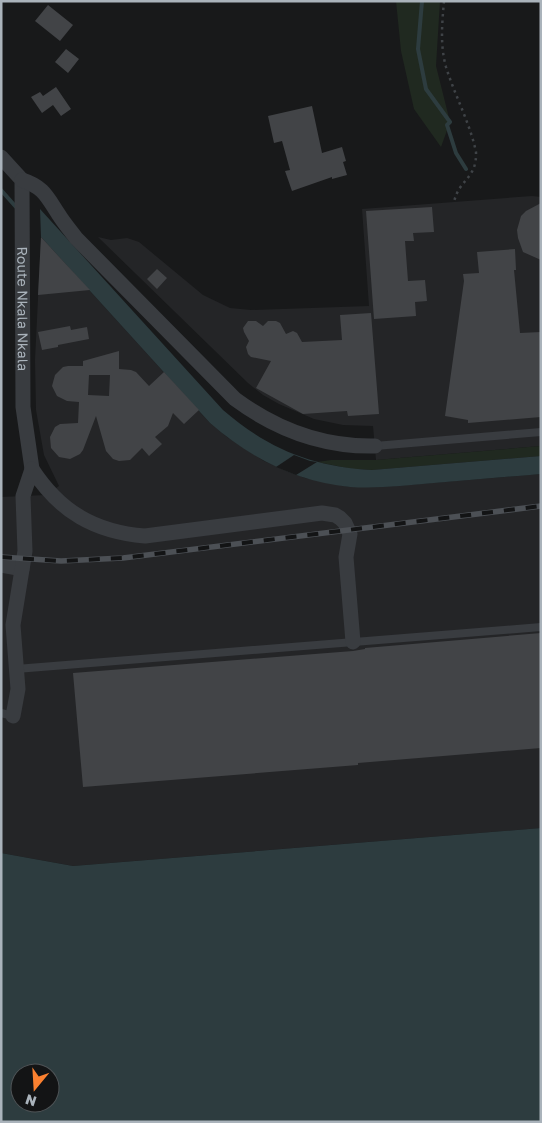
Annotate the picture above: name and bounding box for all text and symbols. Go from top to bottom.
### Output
street label: Route Nkala Nkala [14,247,32,371]
north arrow [10,1063,60,1113]
text: N [23,1091,39,1111]

